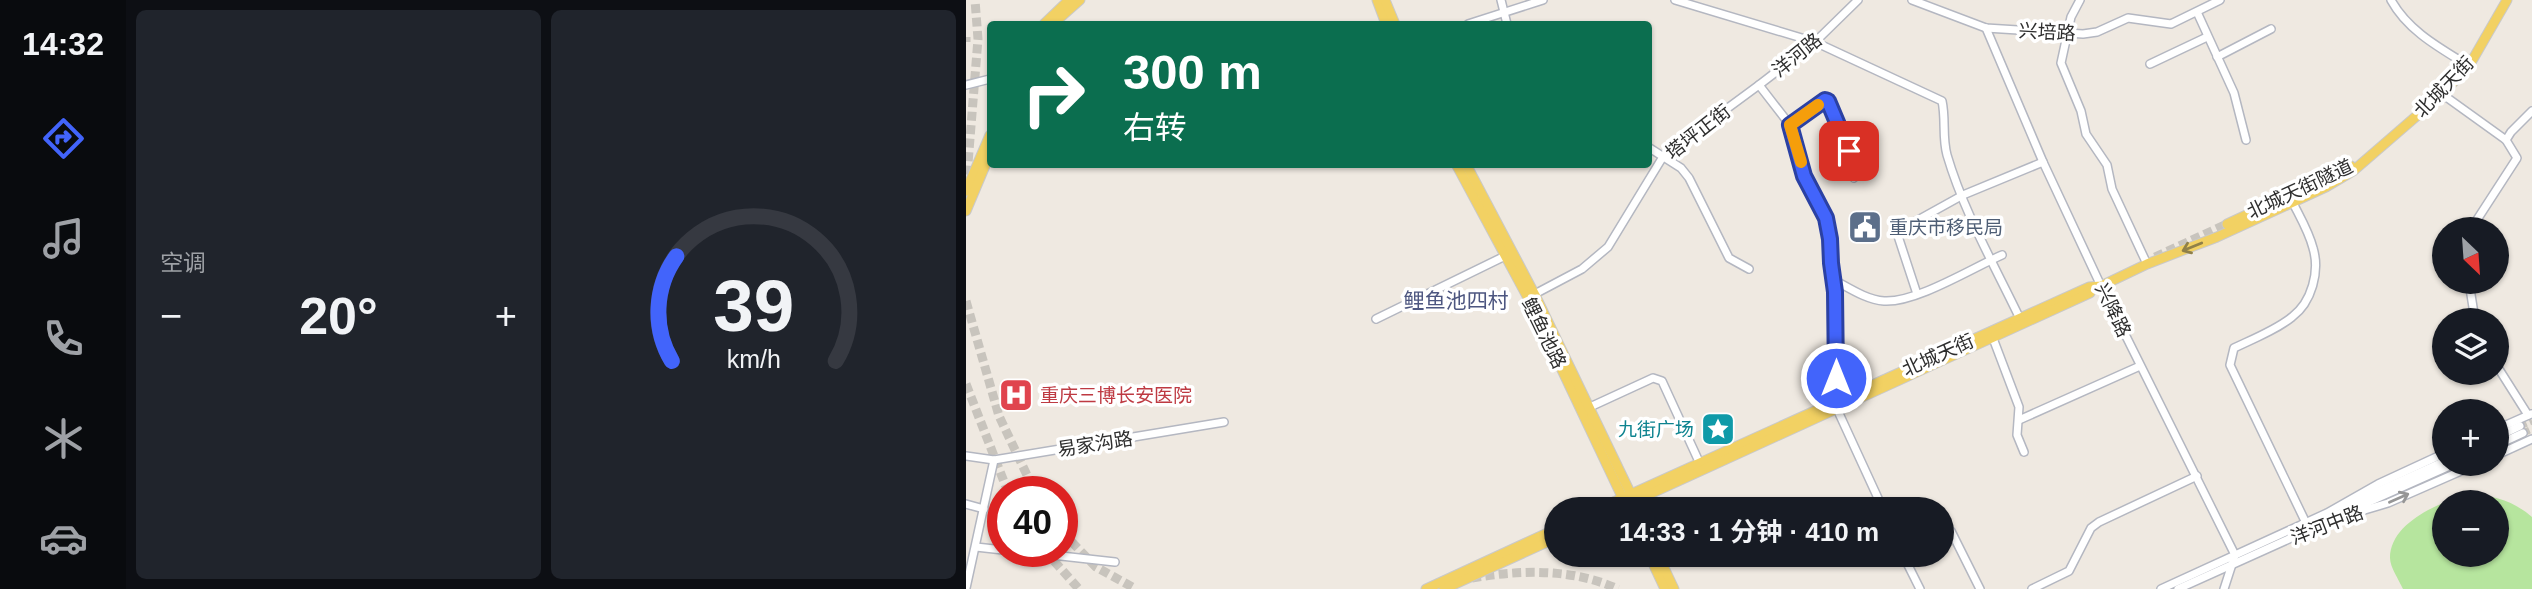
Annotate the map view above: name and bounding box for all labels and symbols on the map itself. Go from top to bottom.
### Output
street label: 兴培路 [2018,20,2076,44]
street label: 洋河路 [1768,29,1826,81]
street label: 北城天街 [2410,52,2478,122]
street label: 塔坪正街 [1662,100,1734,164]
pin [1819,121,1879,181]
street label: 北城天街隧道 [2244,155,2356,223]
public building icon: 重庆市移民局 [1846,208,1884,246]
place label: 重庆市移民局 [1889,217,2003,238]
north arrow [2432,217,2510,294]
one-way arrow [2181,241,2203,254]
street label: 兴降路 [2091,280,2135,340]
district label: 鲤鱼池四村 [1404,289,1509,312]
street label: 鲤鱼池路 [1518,294,1570,372]
street label: 北城天街 [1899,330,1977,380]
position arrow [1799,341,1873,415]
hospital icon: 重庆三博长安医院 [997,376,1035,414]
place label: 重庆三博长安医院 [1040,385,1192,406]
place icon: 九街广场 [1699,410,1737,448]
place label: 九街广场 [1618,419,1694,440]
street label: 易家沟路 [1056,428,1134,460]
speed limit sign: 40 [987,476,1078,567]
one-way arrow [2388,491,2410,504]
street label: 洋河中路 [2288,502,2366,548]

